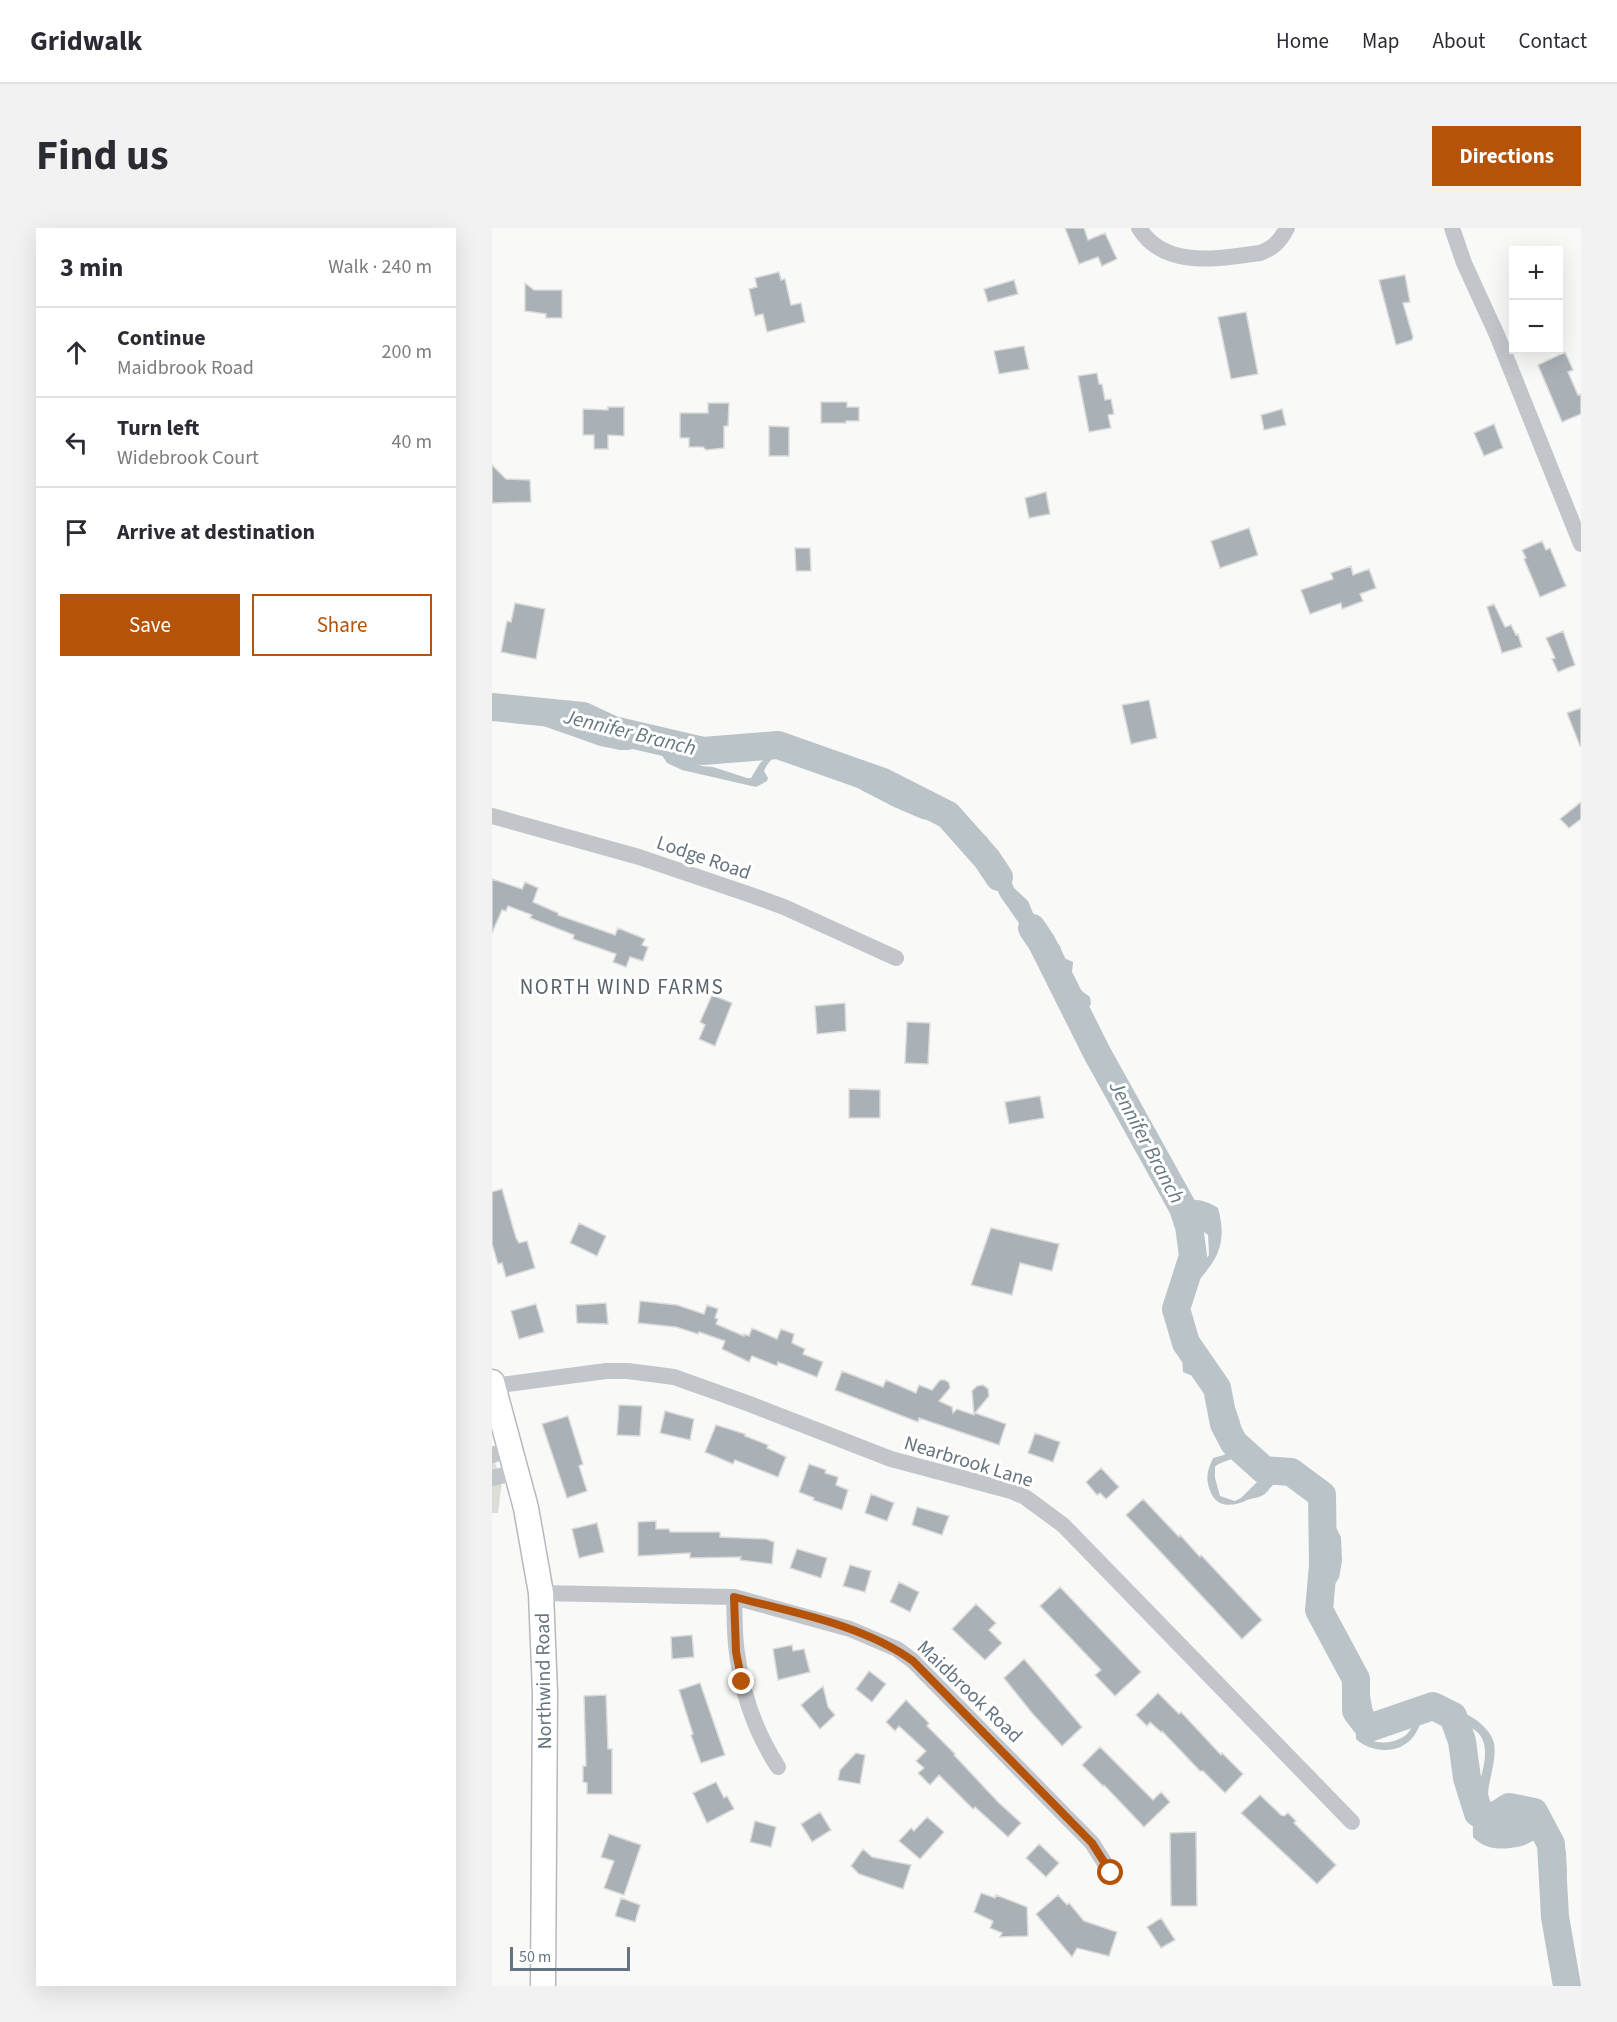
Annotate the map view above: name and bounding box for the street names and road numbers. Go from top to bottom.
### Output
street label: Lodge Road [653,829,755,887]
street label: Nearbrook Lane [901,1429,1037,1495]
street label: Northwind Road [529,1612,559,1750]
street label: Maidbrook Road [910,1634,1028,1749]

